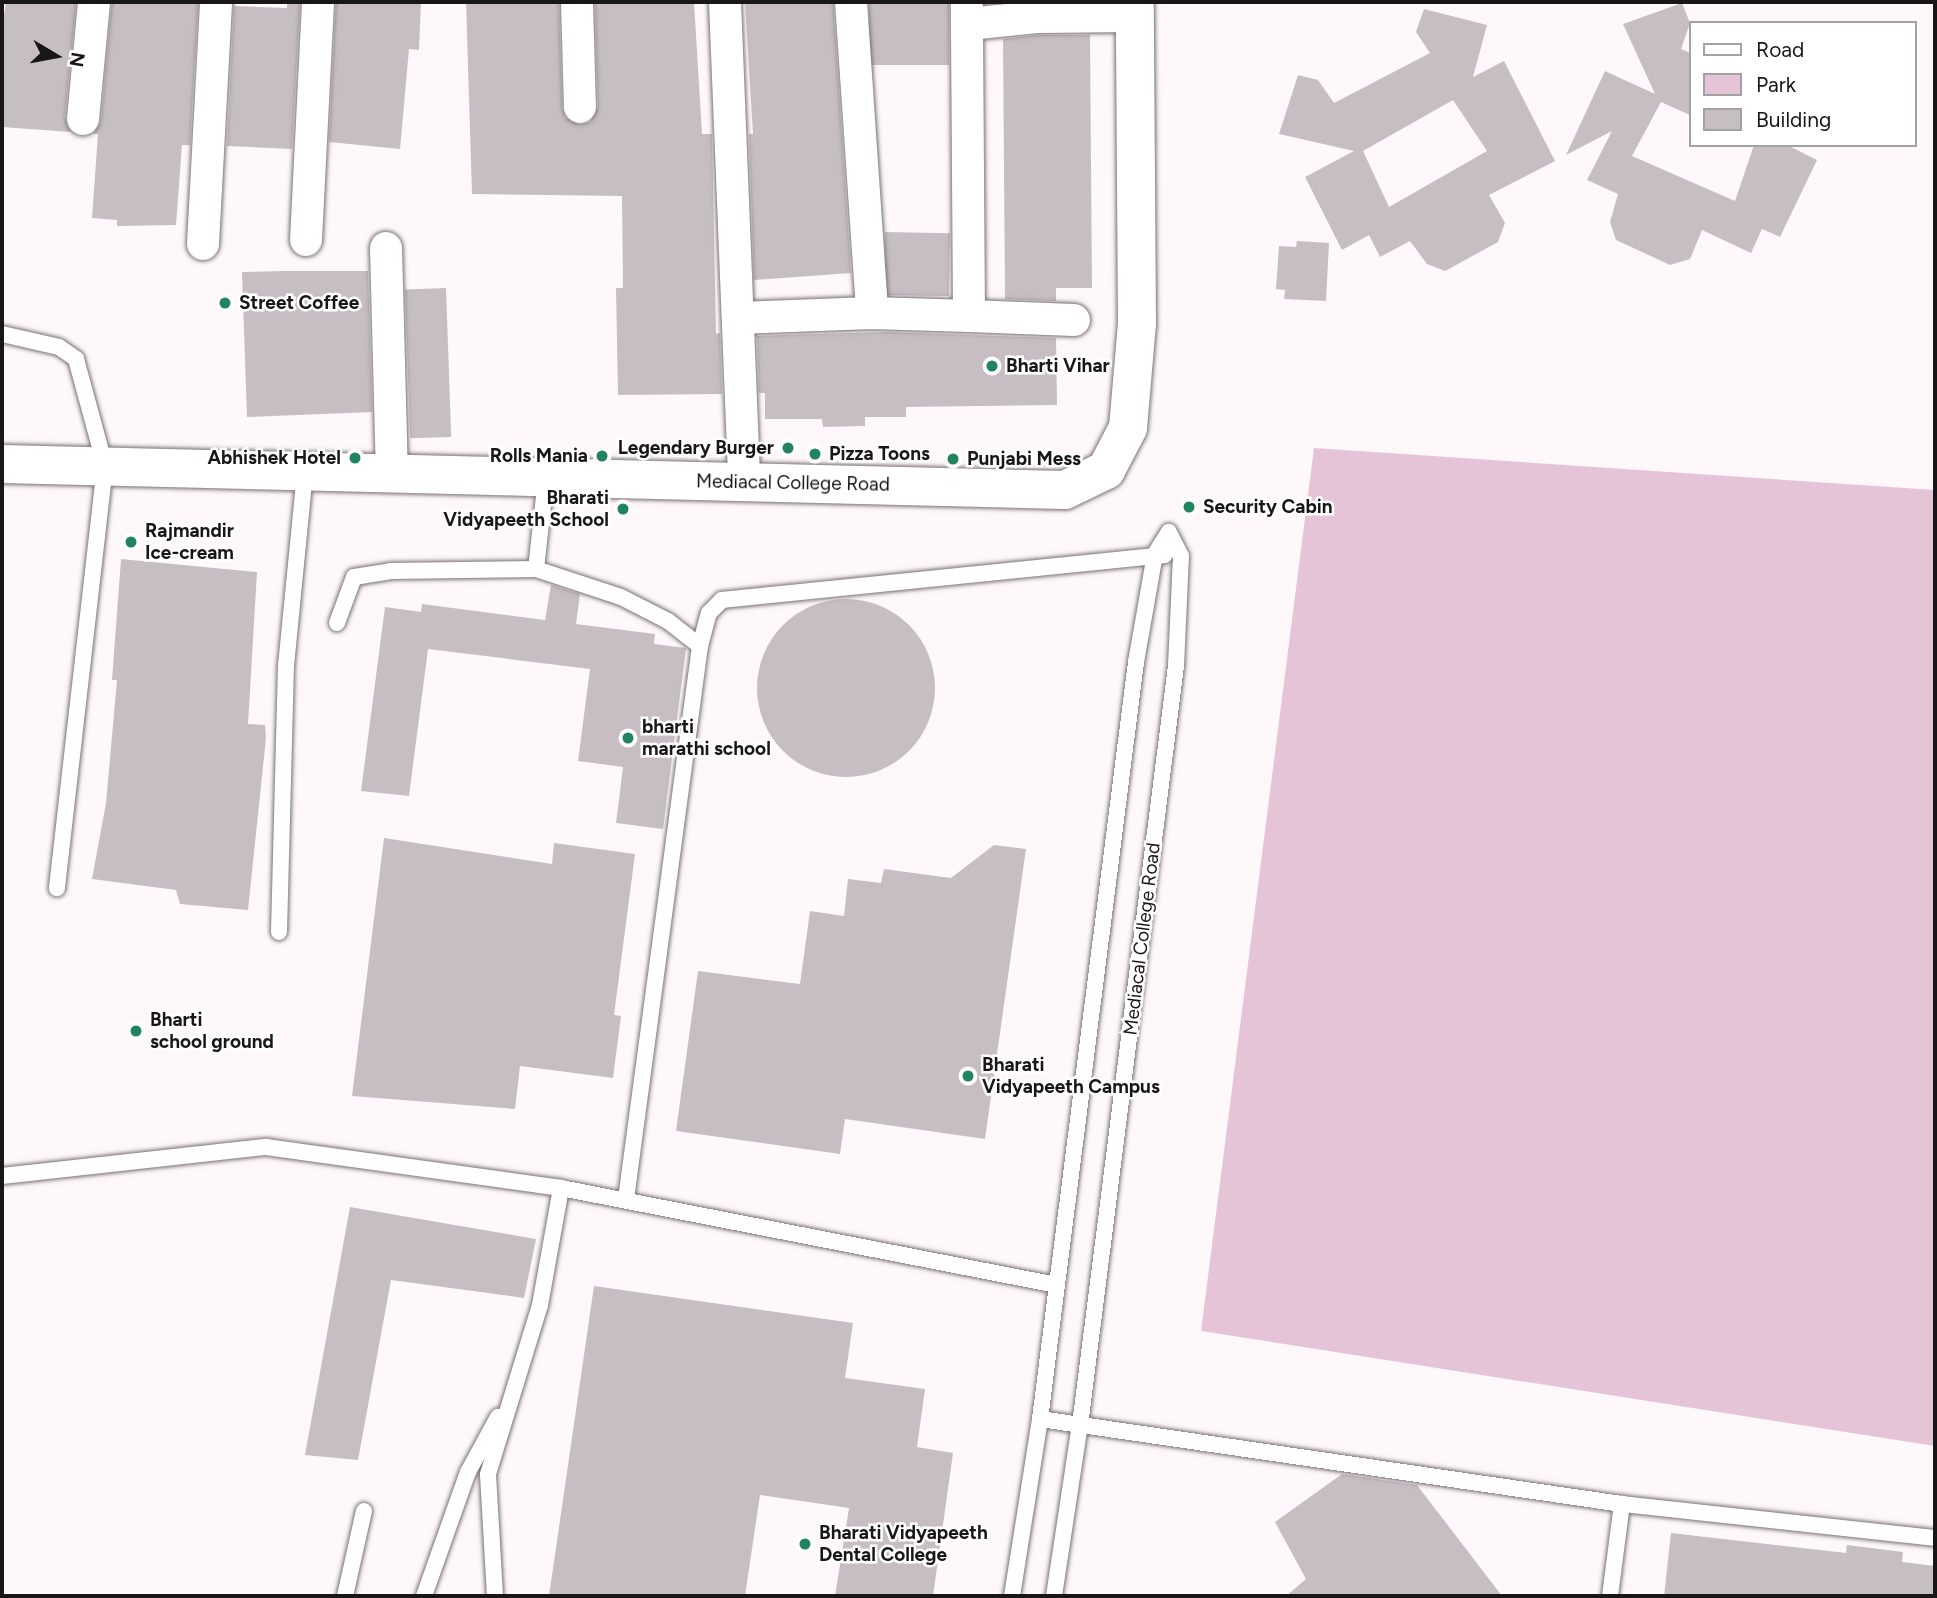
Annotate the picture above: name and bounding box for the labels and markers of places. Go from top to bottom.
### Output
place label: Street Coffee [239,292,359,314]
marker: Street Coffee [217,295,233,311]
place label: Bharti Vihar [1006,355,1110,377]
marker: Bharti Vihar [984,358,1000,374]
place label: Legendary Burger [618,437,774,459]
marker: Legendary Burger [780,440,796,456]
place label: Pizza Toons [829,443,930,465]
place label: Rolls Mania [490,445,588,467]
marker: Pizza Toons [807,446,823,462]
place label: Abhishek Hotel [207,447,341,469]
marker: Rolls Mania [594,448,610,464]
place label: Punjabi Mess [967,448,1081,470]
marker: Abhishek Hotel [347,450,363,466]
marker: Punjabi Mess [945,451,961,467]
place label: Bharati Vidyapeeth School [443,487,609,531]
place label: Security Cabin [1203,496,1333,518]
marker: Security Cabin [1181,499,1197,515]
marker: Bharati Vidyapeeth School [615,501,631,517]
place label: Rajmandir Ice-cream [145,520,234,564]
marker: Rajmandir Ice-cream [123,534,139,550]
place label: bharti marathi school [642,716,771,760]
marker: bharti marathi school [620,730,636,746]
place label: Bharti school ground [150,1009,274,1053]
marker: Bharti school ground [128,1023,144,1039]
place label: Bharati Vidyapeeth Campus [982,1054,1160,1098]
marker: Bharati Vidyapeeth Campus [960,1068,976,1084]
place label: Bharati Vidyapeeth Dental College [819,1522,988,1566]
marker: Bharati Vidyapeeth Dental College [797,1536,813,1552]

